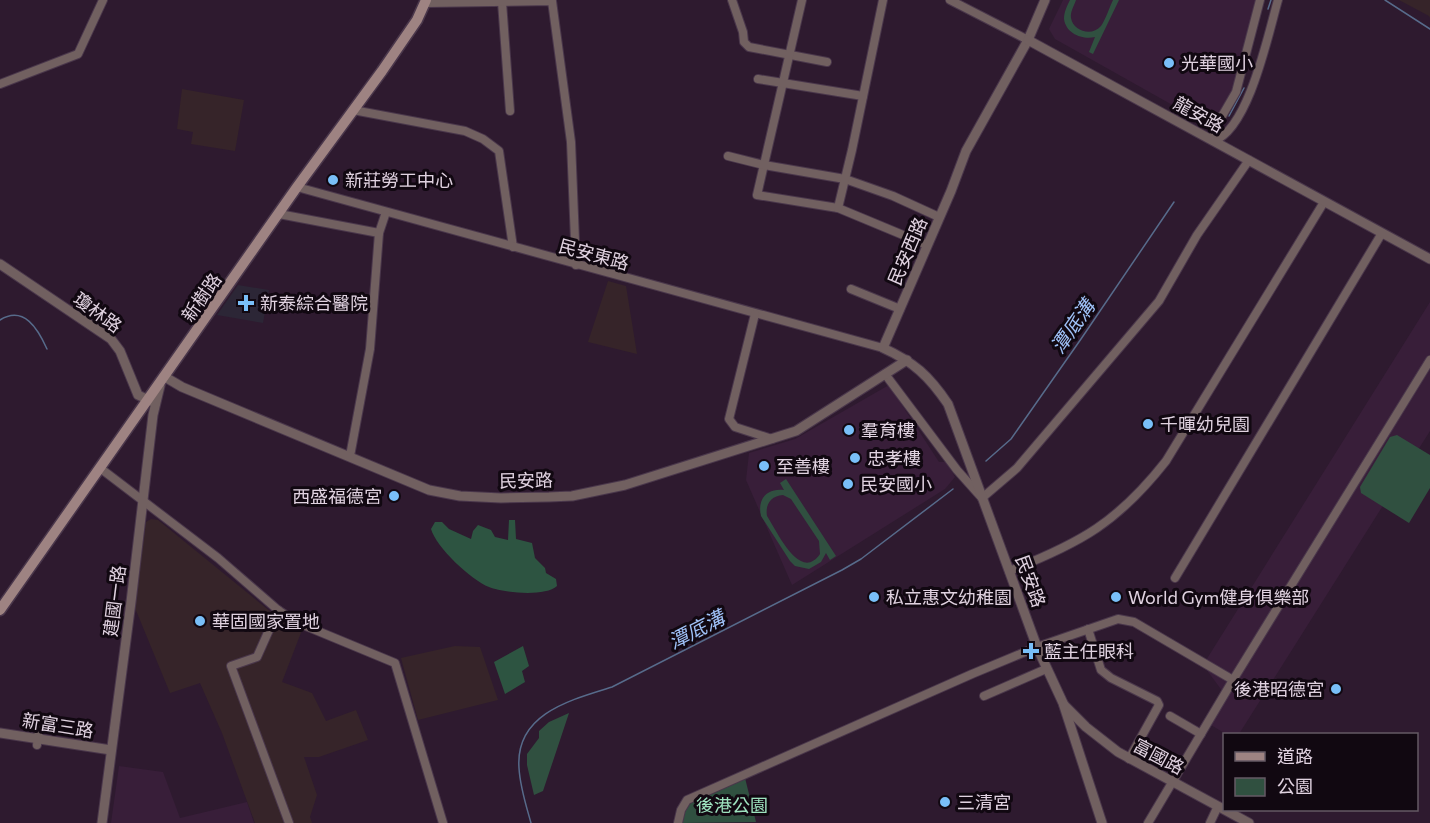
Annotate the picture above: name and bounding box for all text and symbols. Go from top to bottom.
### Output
place label: 光華國小 [1181,52,1253,74]
marker: 光華國小 [1162,56,1176,70]
street label: 龍安路 [1170,91,1228,137]
place label: 新莊勞工中心 [345,169,453,191]
marker: 新莊勞工中心 [326,173,340,187]
street label: 民安西路 [883,214,931,288]
street label: 民安東路 [556,234,632,274]
street label: 新樹路 [177,269,225,325]
street label: 瓊林路 [70,287,126,337]
place label: 新泰綜合醫院 [260,292,368,314]
water label: 潭底溝 [1045,292,1101,357]
marker: 新泰綜合醫院 [237,294,255,312]
place label: 千暉幼兒園 [1160,413,1250,435]
marker: 千暉幼兒園 [1141,417,1155,431]
place label: 羣育樓 [861,419,915,441]
marker: 羣育樓 [842,423,856,437]
place label: 忠孝樓 [867,447,921,469]
marker: 忠孝樓 [848,451,862,465]
place label: 至善樓 [776,455,830,477]
marker: 至善樓 [757,459,771,473]
street label: 民安路 [499,469,553,491]
place label: 民安國小 [860,473,932,495]
marker: 民安國小 [841,477,855,491]
place label: 西盛福德宮 [292,485,382,507]
marker: 西盛福德宮 [387,489,401,503]
street label: 民安路 [1011,552,1051,610]
street label: 建國一路 [99,564,129,638]
place label: 私立惠文幼稚園 [886,586,1012,608]
place label: World Gym健身俱樂部 [1128,586,1309,608]
marker: 私立惠文幼稚園 [867,590,881,604]
marker: World Gym健身俱樂部 [1109,590,1123,604]
water label: 潭底溝 [664,603,731,653]
place label: 華固國家置地 [212,610,320,632]
marker: 華固國家置地 [193,614,207,628]
place label: 藍主任眼科 [1044,640,1134,662]
marker: 藍主任眼科 [1022,642,1040,660]
place label: 後港昭德宮 [1234,678,1324,700]
marker: 後港昭德宮 [1329,682,1343,696]
street label: 新富三路 [21,709,95,741]
legend [1223,733,1418,811]
street label: 富國路 [1130,734,1188,778]
text: 道路 [1277,745,1313,767]
text: 公園 [1277,775,1313,797]
place label: 三清宮 [957,791,1011,813]
park label: 後港公園 [696,794,768,816]
marker: 三清宮 [938,795,952,809]

